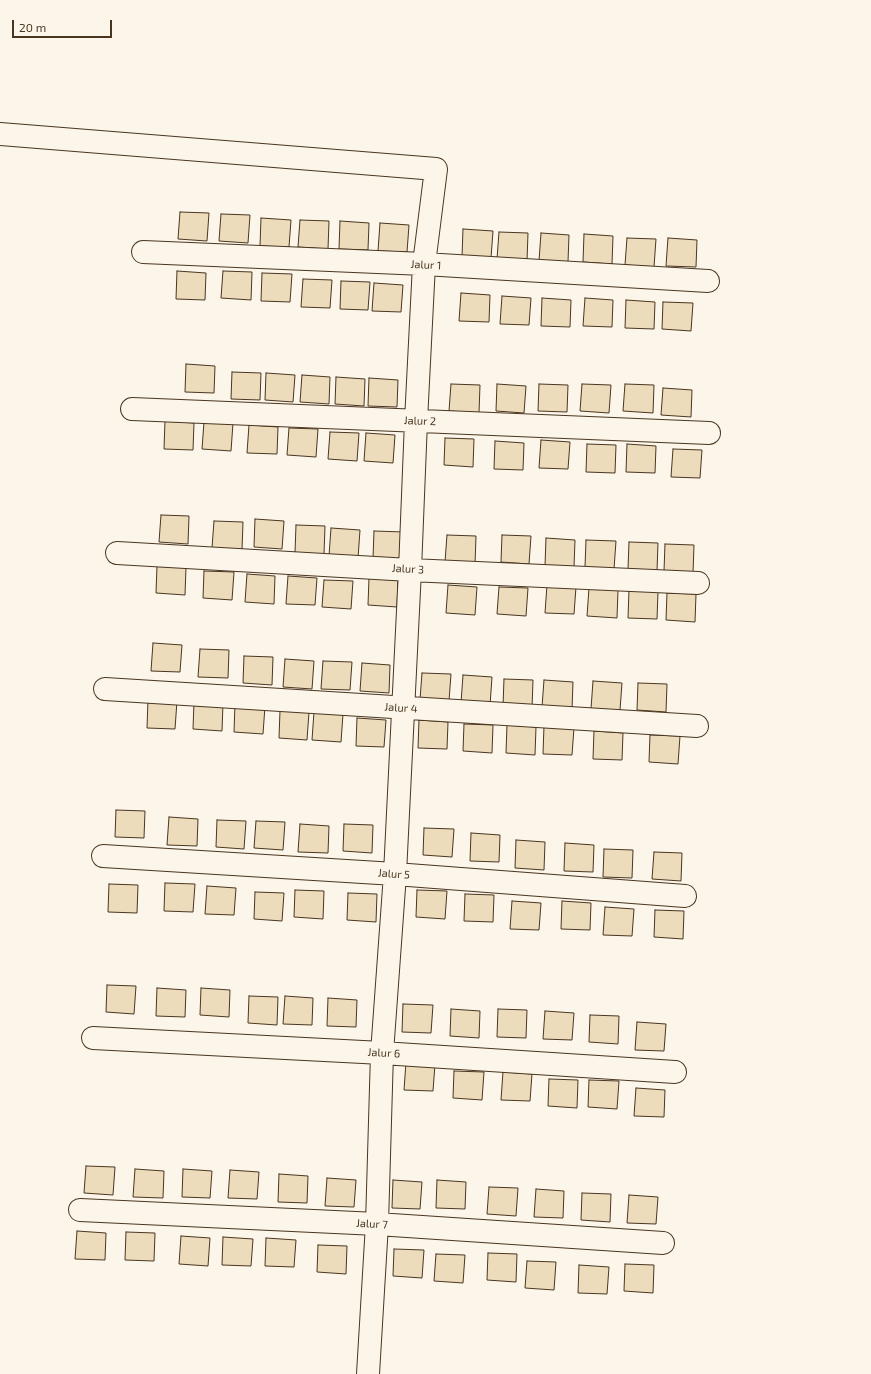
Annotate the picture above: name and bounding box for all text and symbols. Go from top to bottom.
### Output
scale bar [14,12,114,38]
text: 20 m [19,20,46,34]
street label: Jalur 1 [410,258,442,272]
street label: Jalur 2 [404,414,436,428]
street label: Jalur 3 [392,562,424,576]
street label: Jalur 4 [384,700,418,716]
street label: Jalur 5 [378,866,410,882]
street label: Jalur 6 [367,1046,401,1060]
street label: Jalur 7 [356,1217,388,1231]

